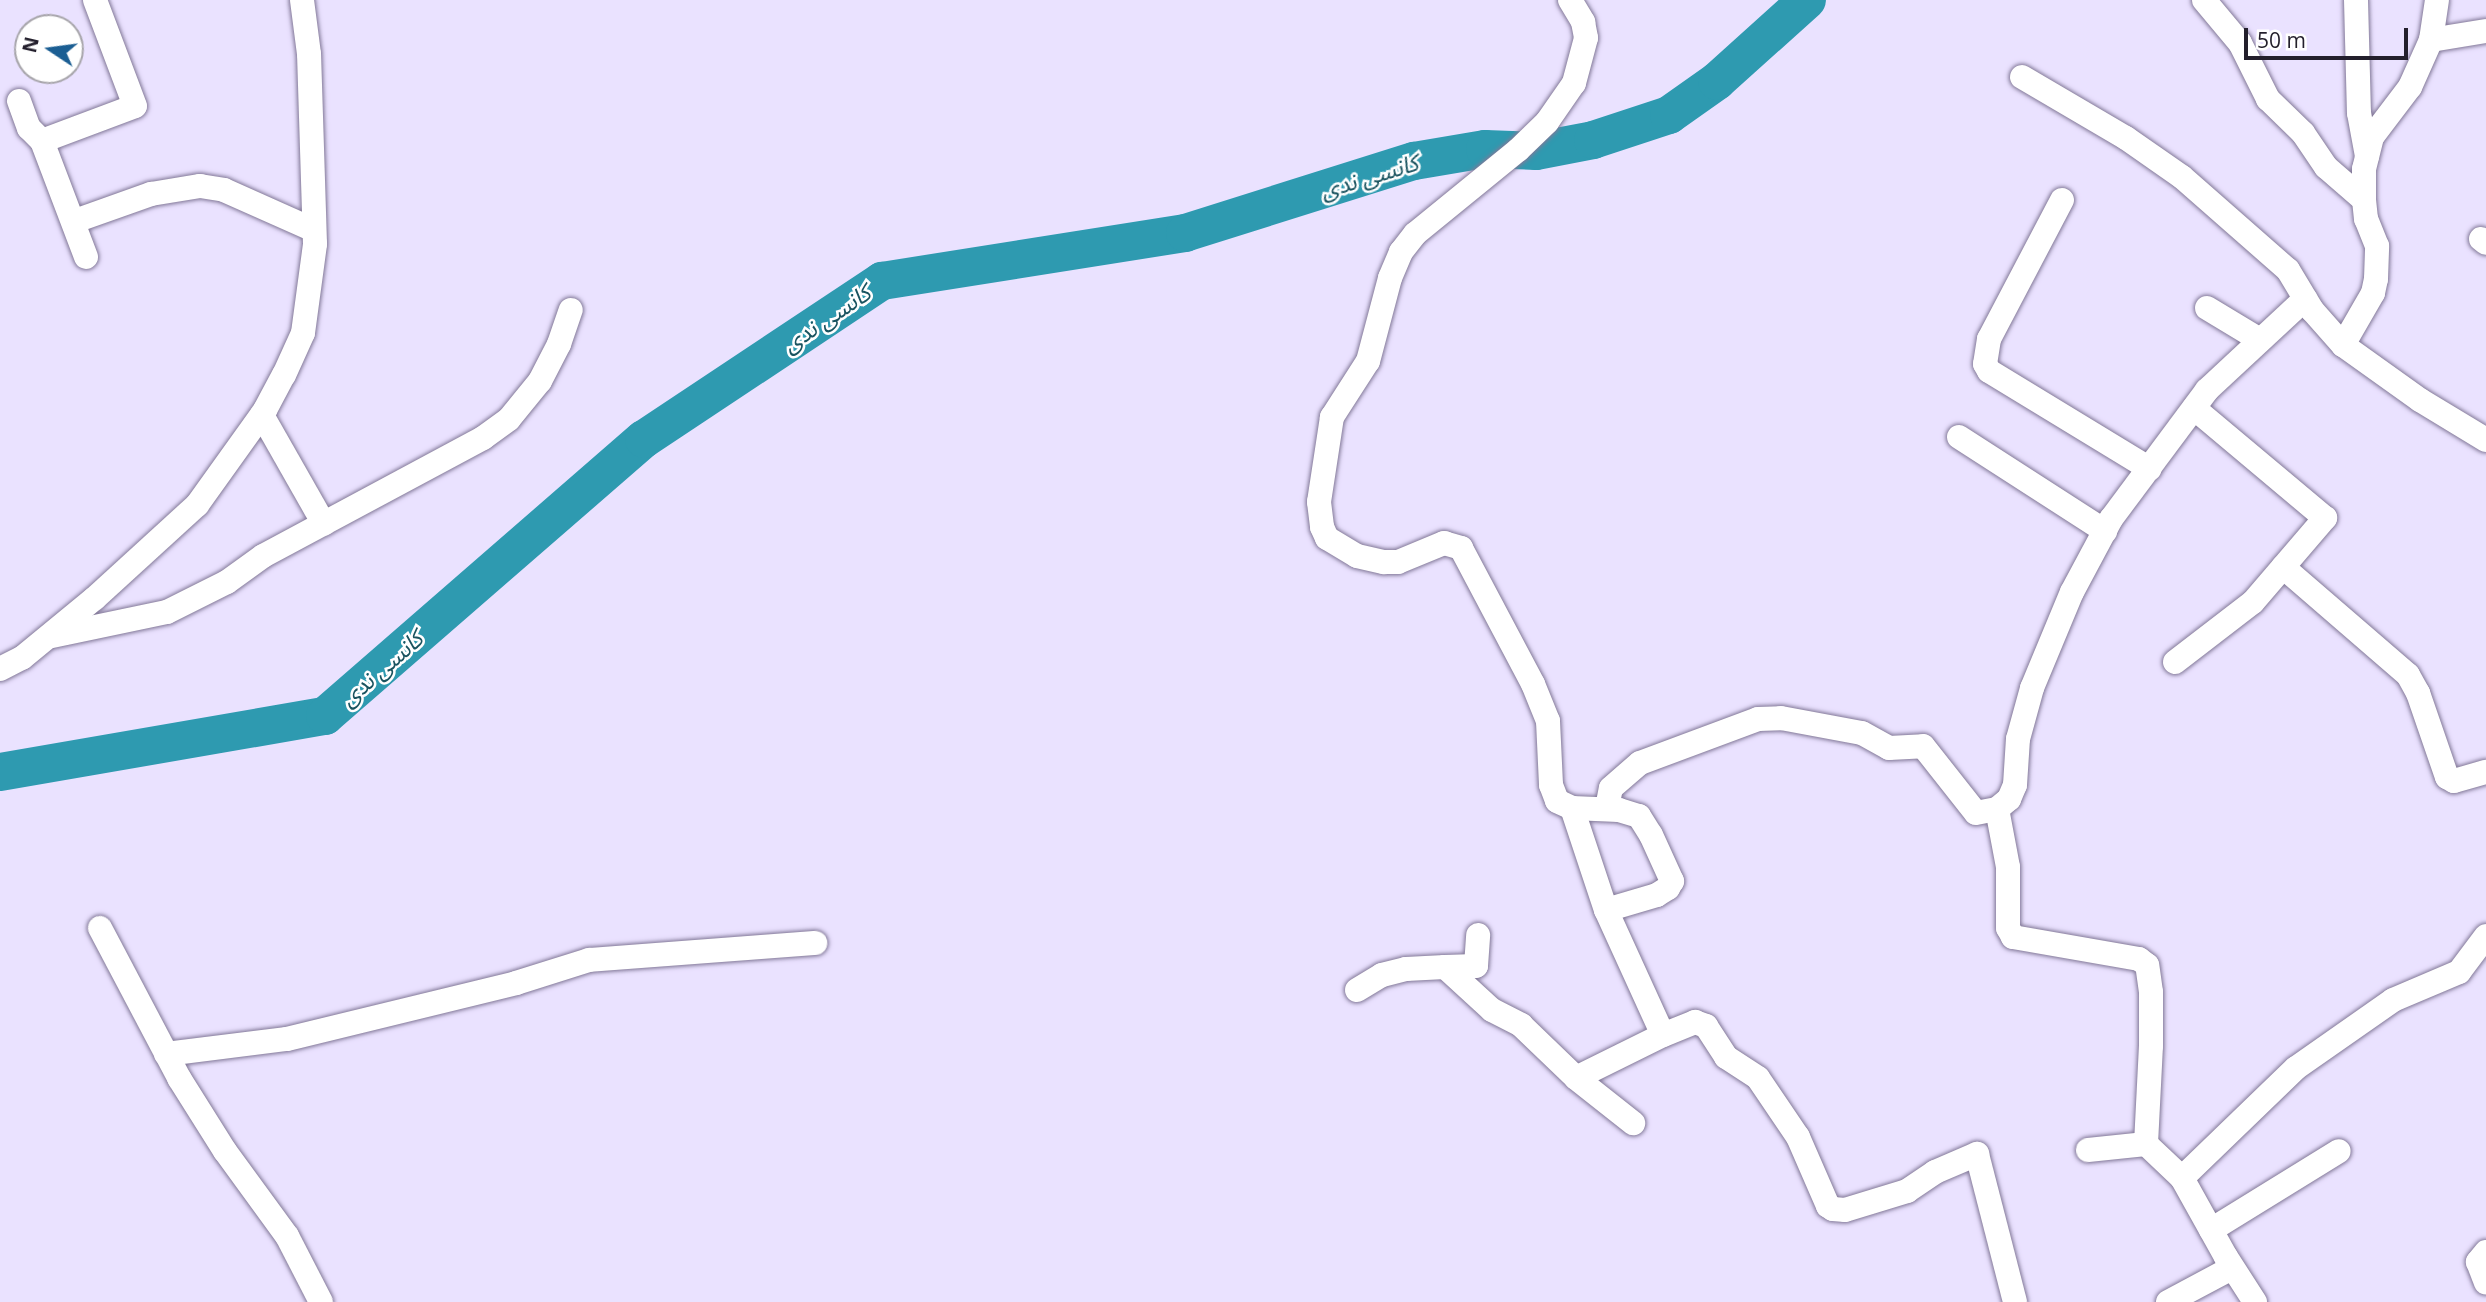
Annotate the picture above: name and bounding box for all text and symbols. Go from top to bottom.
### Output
north arrow [14,14,84,84]
scale bar [2248,14,2412,58]
text: 50 m [2257,26,2306,54]
text: N [16,34,45,55]
water label: کانسی ندی [1317,148,1421,204]
water label: کانسی ندی [777,278,875,358]
water label: کانسی ندی [334,625,428,711]

